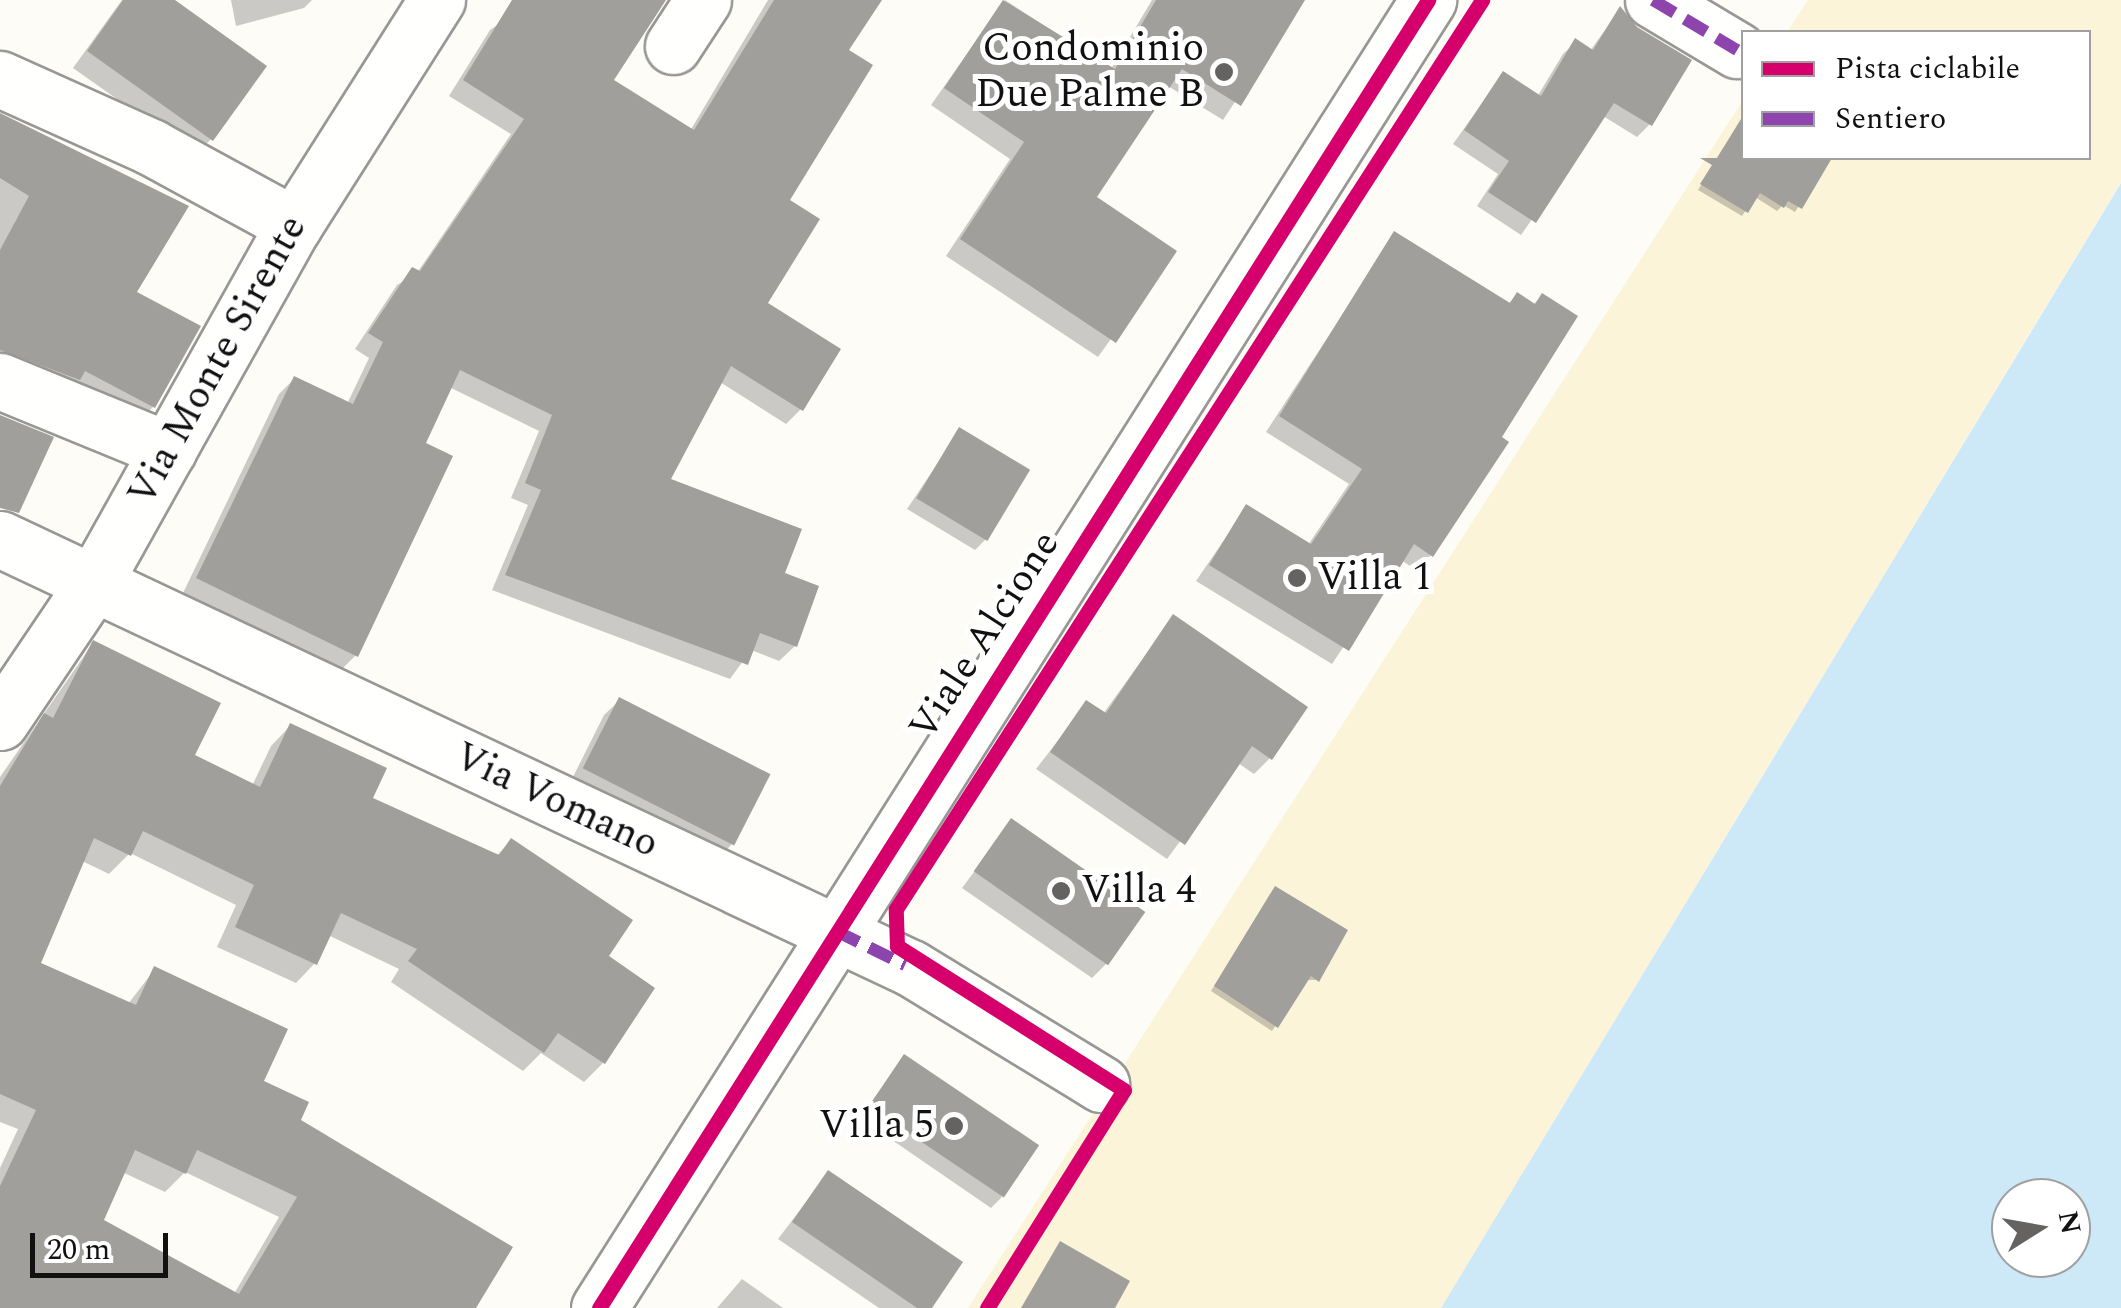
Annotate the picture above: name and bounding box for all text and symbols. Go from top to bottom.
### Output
place label: Condominio Due Palme B [975,25,1204,119]
legend [1741,30,2091,160]
text: Pista ciclabile [1835,46,2020,92]
marker: Condominio Due Palme B [1213,61,1235,83]
text: Sentiero [1835,96,1946,142]
street label: Via Monte Sirente [118,208,318,514]
street label: Viale Alcione [900,522,1070,750]
place label: Villa 1 [1317,554,1432,602]
marker: Villa 1 [1286,567,1308,589]
street label: Via Vomano [446,733,666,869]
place label: Villa 4 [1081,867,1196,915]
marker: Villa 4 [1050,880,1072,902]
place label: Villa 5 [819,1102,934,1150]
marker: Villa 5 [943,1115,965,1137]
north arrow [1991,1178,2091,1278]
text: N [2046,1207,2092,1238]
scale bar [35,1213,172,1275]
text: 20 m [47,1227,110,1273]

